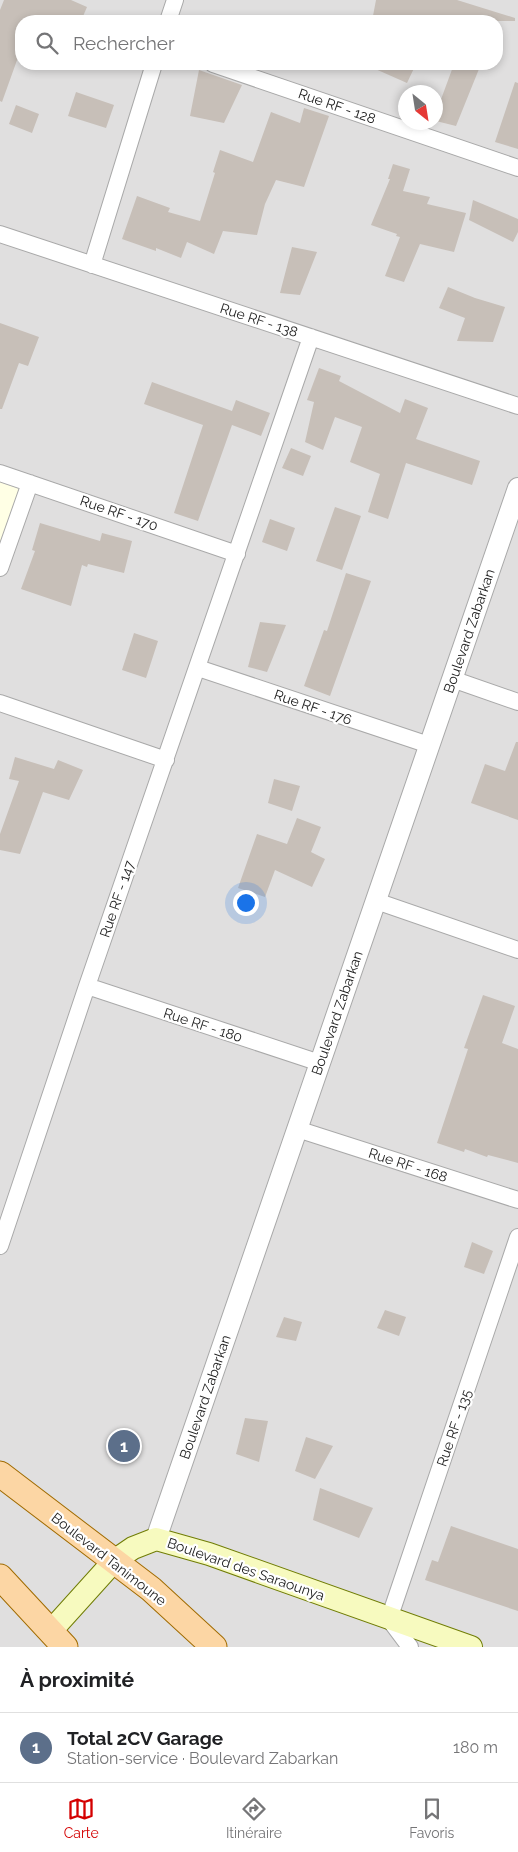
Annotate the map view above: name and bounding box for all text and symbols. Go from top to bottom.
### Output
search box [15,15,503,70]
icon: search [33,29,61,57]
text: Rechercher [73,32,175,54]
street label: Rue RF - 128 [296,85,378,127]
north arrow [398,85,443,130]
street label: Rue RF - 138 [218,300,300,340]
street label: Rue RF - 170 [78,492,160,534]
street label: Boulevard Zabarkan [440,567,498,695]
street label: Rue RF - 176 [272,686,354,728]
street label: Rue RF - 147 [96,858,138,940]
your location [233,890,259,916]
street label: Boulevard Zabarkan [308,949,366,1077]
street label: Rue RF - 180 [161,1005,245,1045]
street label: Rue RF - 168 [367,1145,449,1185]
street label: Boulevard Zabarkan [176,1333,234,1461]
street label: Rue RF - 135 [433,1387,475,1469]
pin: 1 [108,1427,140,1465]
street label: Boulevard Tanimoune [48,1509,170,1609]
street label: Boulevard des Saraounya [165,1535,327,1603]
text: À proximité [20,1667,134,1692]
text: Total 2CV Garage [67,1727,223,1749]
text: 1 [32,1738,40,1757]
text: 180 m [453,1738,498,1757]
text: Station-service · Boulevard Zabarkan [67,1749,338,1768]
tab: Carte [64,1795,99,1841]
tab: Itinéraire [226,1795,282,1841]
tab: Favoris [409,1795,454,1841]

